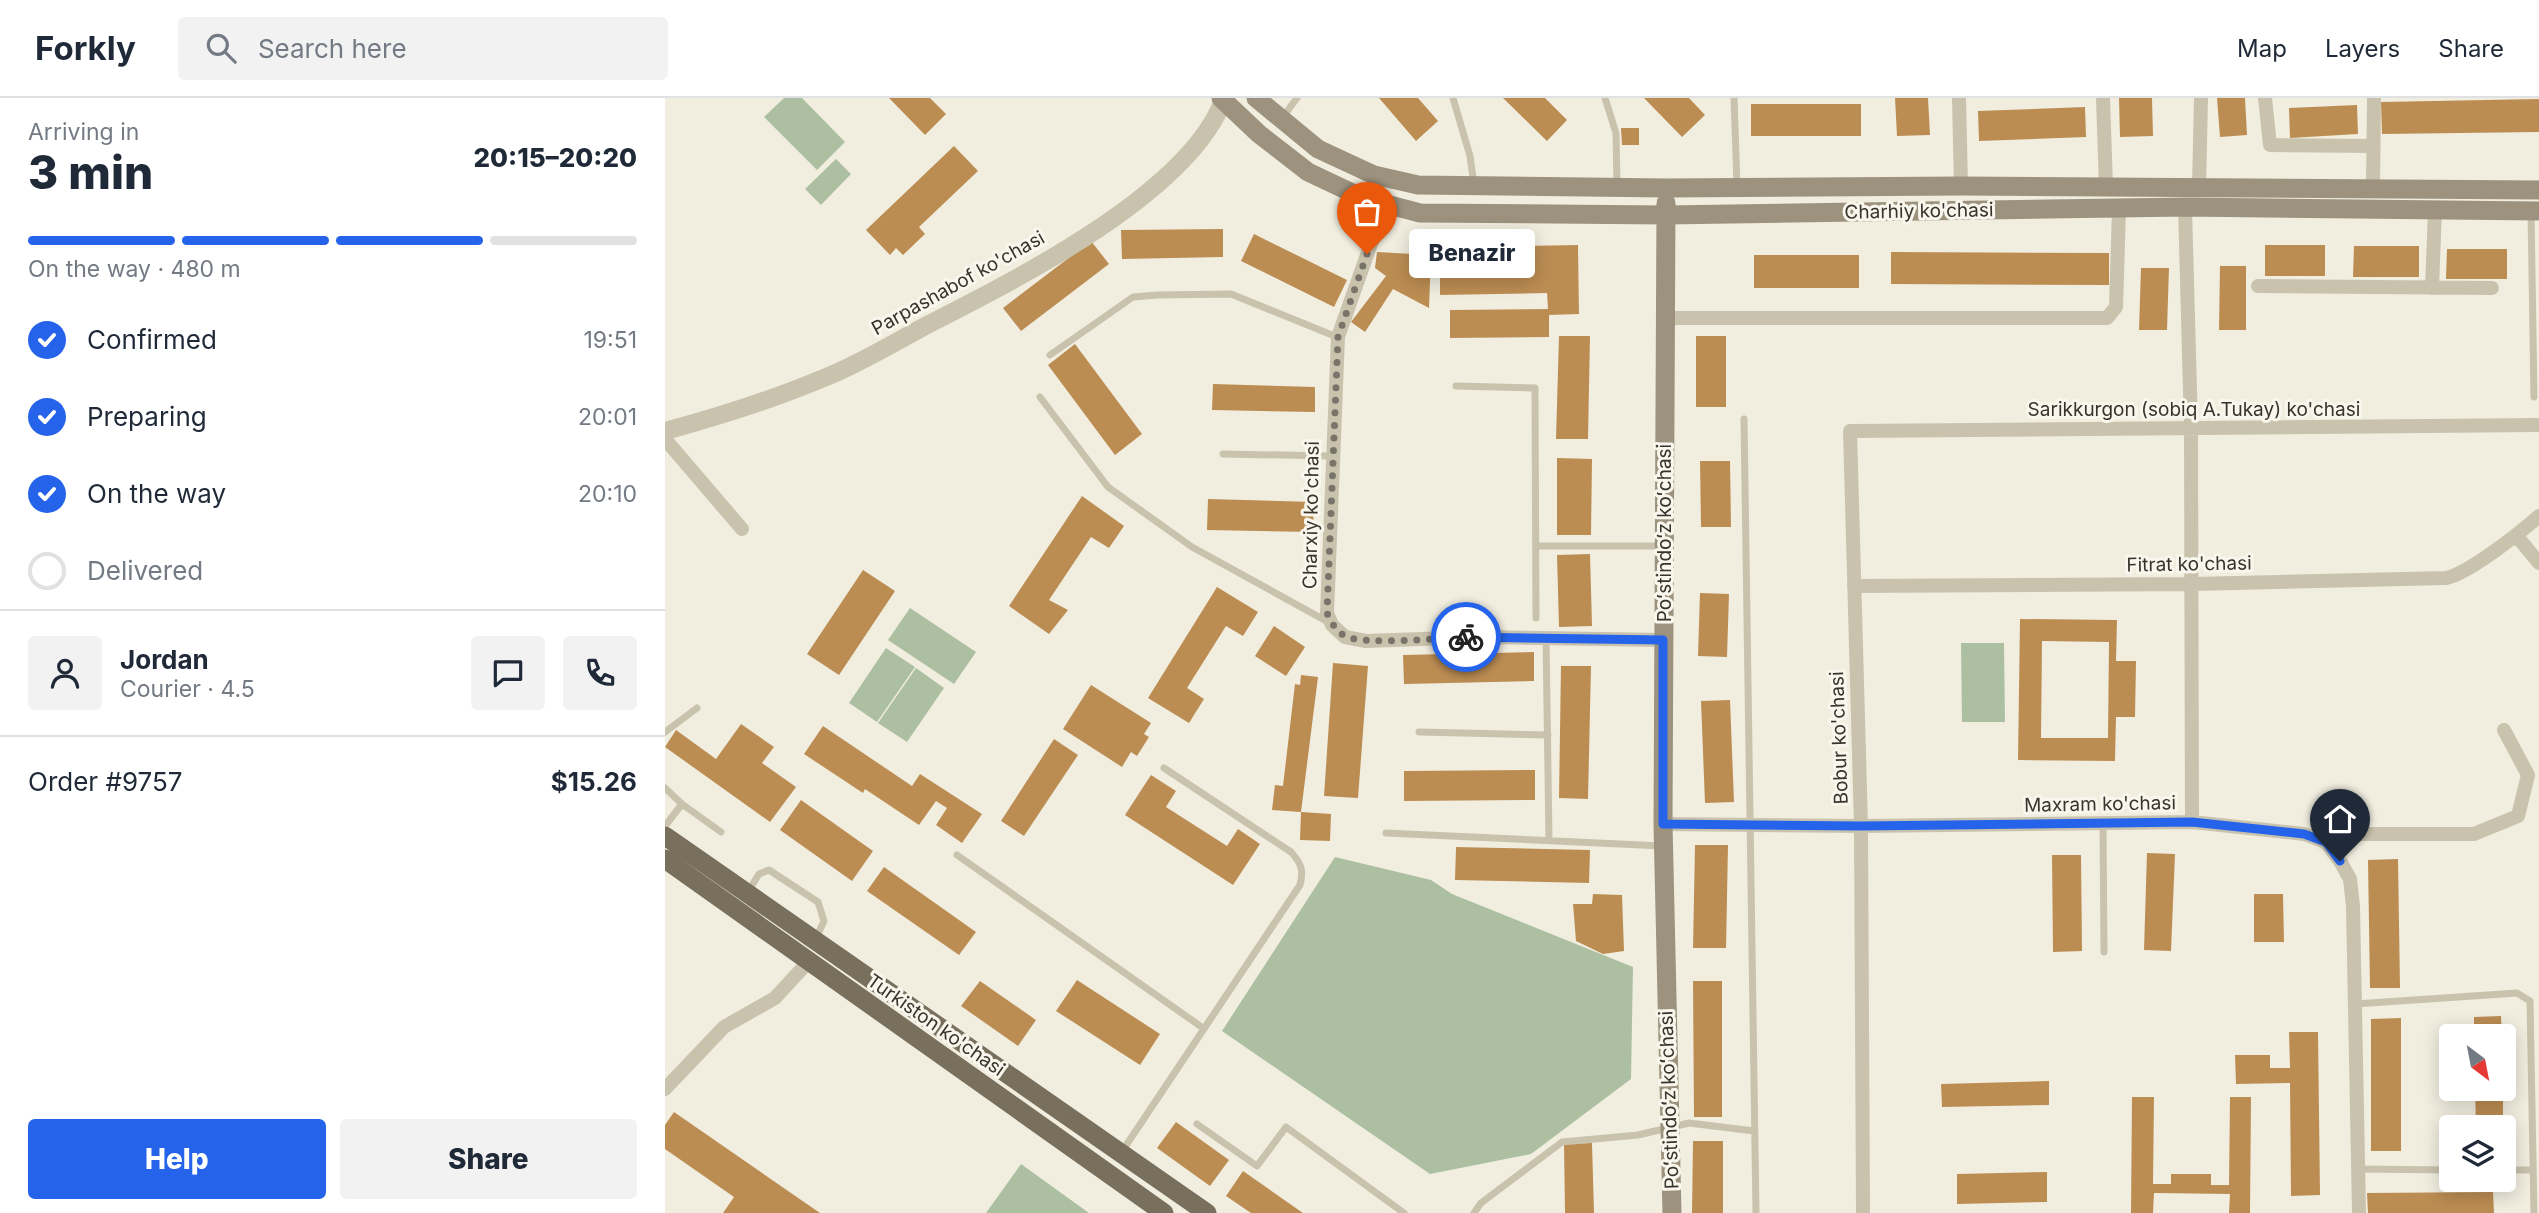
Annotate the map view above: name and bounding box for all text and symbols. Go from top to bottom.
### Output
search box [178,17,668,80]
text: Forkly [35,28,136,68]
icon: search [202,29,240,67]
text: Search here [258,33,407,64]
text: Map [2237,34,2287,63]
text: Layers [2325,34,2400,63]
text: Share [2438,34,2504,63]
text: Arriving in [28,118,139,146]
text: 20:15–20:20 [474,142,637,173]
text: 3 min [28,144,153,200]
pin [1337,182,1397,254]
icon: bag [1348,193,1386,231]
street label: Charhiy ko'chasi [1844,198,1994,224]
street label: Parpashabof ko'chasi [868,226,1048,340]
callout: Benazir [1409,230,1535,278]
text: Benazir [1429,239,1515,267]
text: On the way · 480 m [28,255,241,283]
icon: check [28,321,66,359]
text: Confirmed [87,324,217,355]
text: 19:51 [583,326,637,354]
icon: check [28,398,66,436]
street label: Sarikkurgon (sobiq A.Tukay) ko'chasi [2028,398,2360,421]
text: Preparing [87,401,207,432]
text: 20:01 [578,403,637,431]
street label: Charxiy ko'chasi [1298,441,1324,589]
street label: Poʻstindoʻz koʻchasi [1653,444,1676,622]
icon: check [28,475,66,513]
text: On the way [87,478,226,509]
text: 20:10 [578,480,637,508]
street label: Fitrat ko'chasi [2126,551,2252,577]
text: Delivered [87,555,203,586]
courier [1431,602,1501,672]
icon: bike [1447,618,1485,656]
button: person [28,636,102,710]
button: chat [471,636,545,710]
button: phone [563,636,637,710]
text: Jordan [120,644,209,675]
street label: Bobur ko'chasi [1825,671,1853,805]
text: Courier · 4.5 [120,675,255,703]
text: Order #9757 [28,766,182,797]
text: $15.26 [551,766,637,797]
pin [2310,789,2370,861]
street label: Maxram ko'chasi [2024,791,2176,817]
icon: home [2321,800,2359,838]
street label: Turkiston ko'chasi [863,969,1009,1081]
street label: Poʻstindoʻz koʻchasi [1654,1010,1684,1190]
north arrow [2439,1024,2517,1101]
map controls [2439,1024,2516,1192]
button: layers [2439,1115,2516,1192]
button: Help [28,1119,326,1199]
button: Share [340,1119,637,1199]

